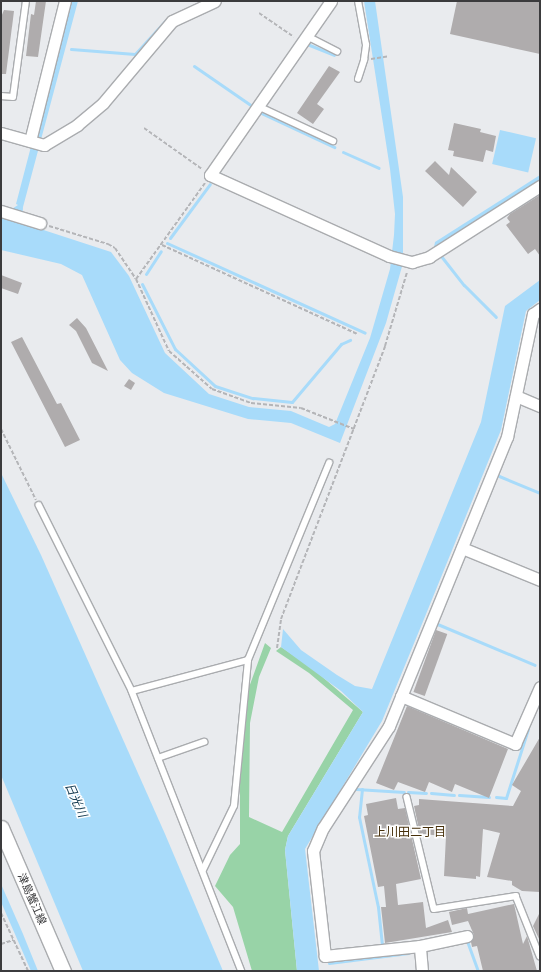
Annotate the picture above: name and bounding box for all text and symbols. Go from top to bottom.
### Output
water label: 日光川 [62,781,90,819]
district label: 上川田二丁目 [374,825,446,839]
street label: 津島蟹江線 [15,871,49,927]

